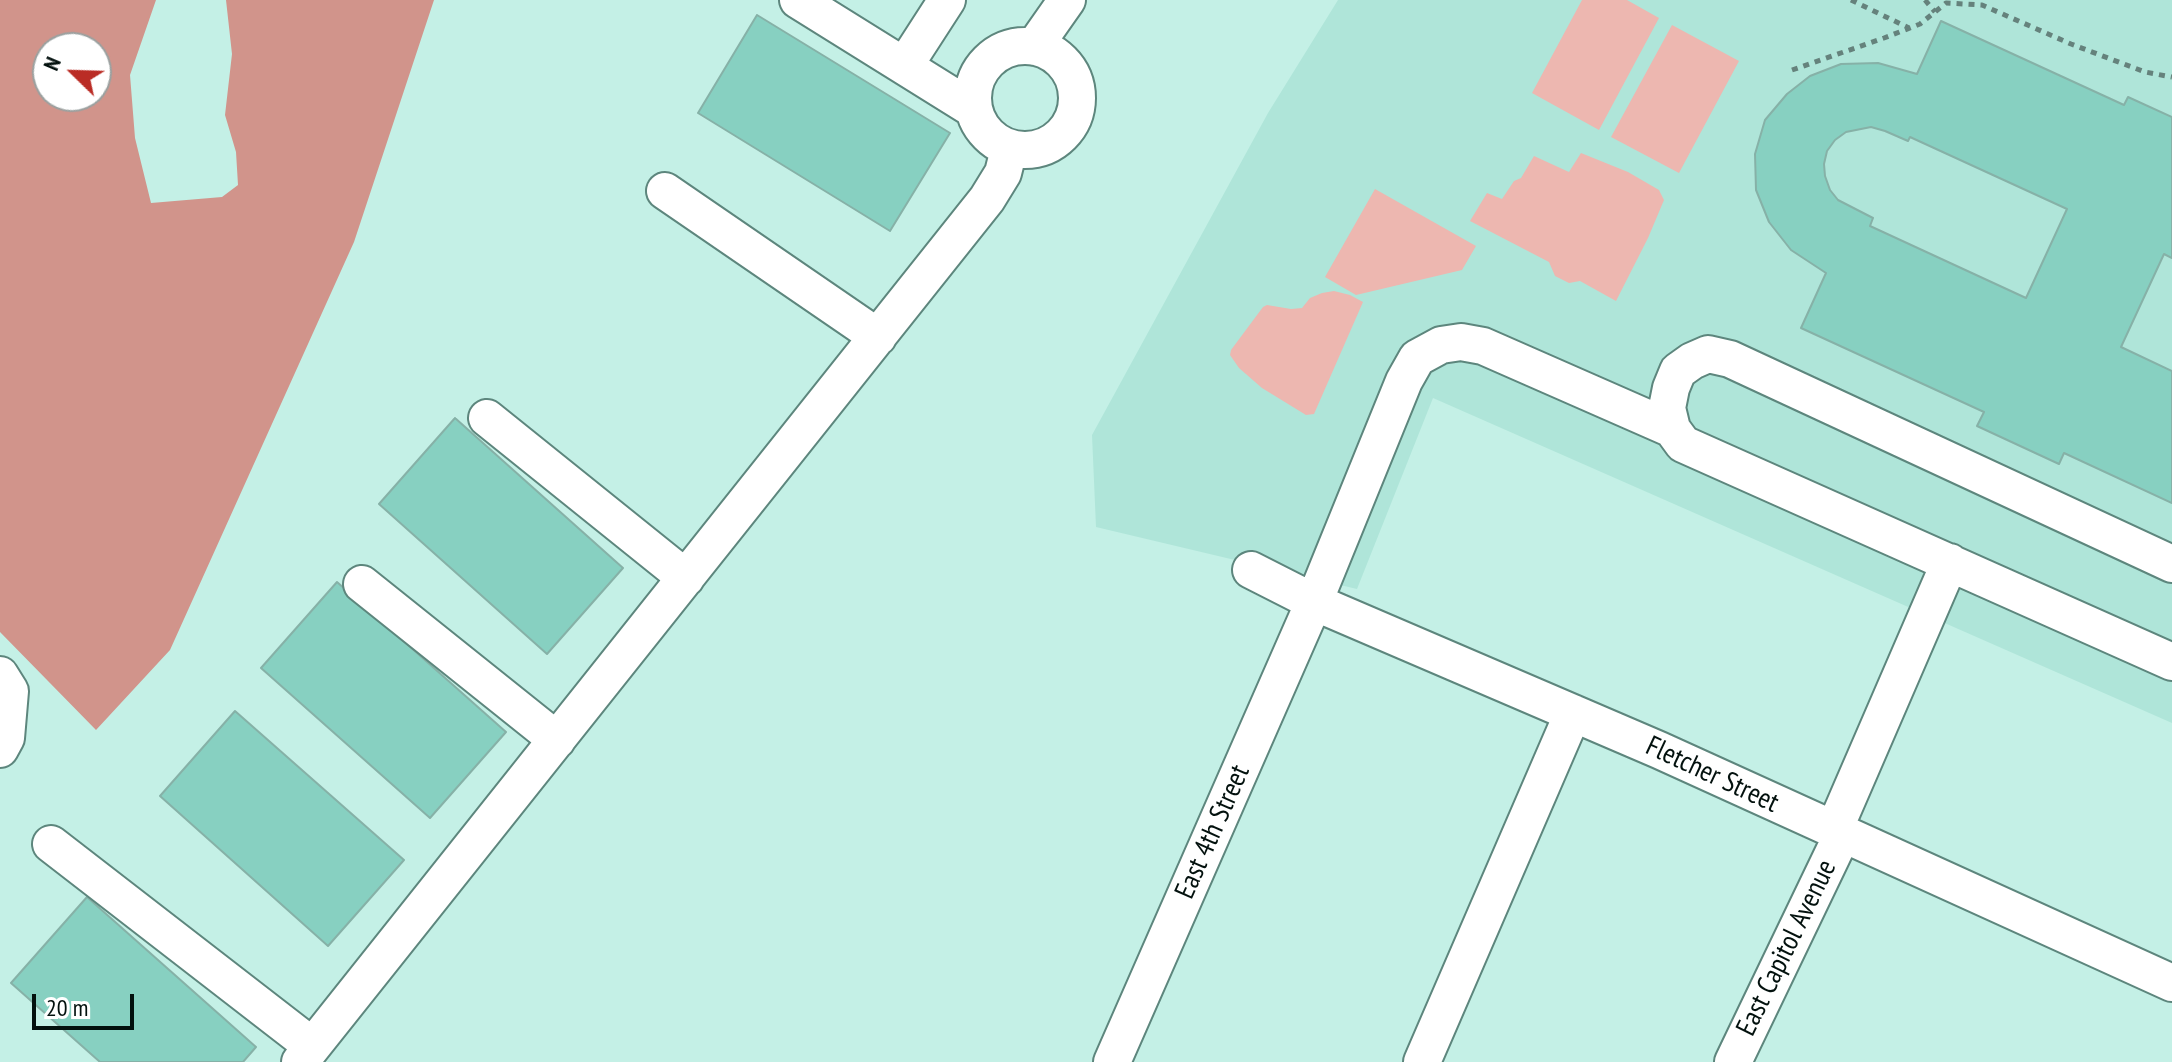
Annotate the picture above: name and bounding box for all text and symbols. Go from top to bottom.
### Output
north arrow [32,32,112,112]
text: N [37,52,67,74]
street label: Fletcher Street [1640,730,1784,820]
street label: East 4th Street [1169,760,1257,904]
street label: East Capitol Avenue [1730,855,1844,1041]
scale bar [36,978,138,1028]
text: 20 m [46,992,88,1023]

